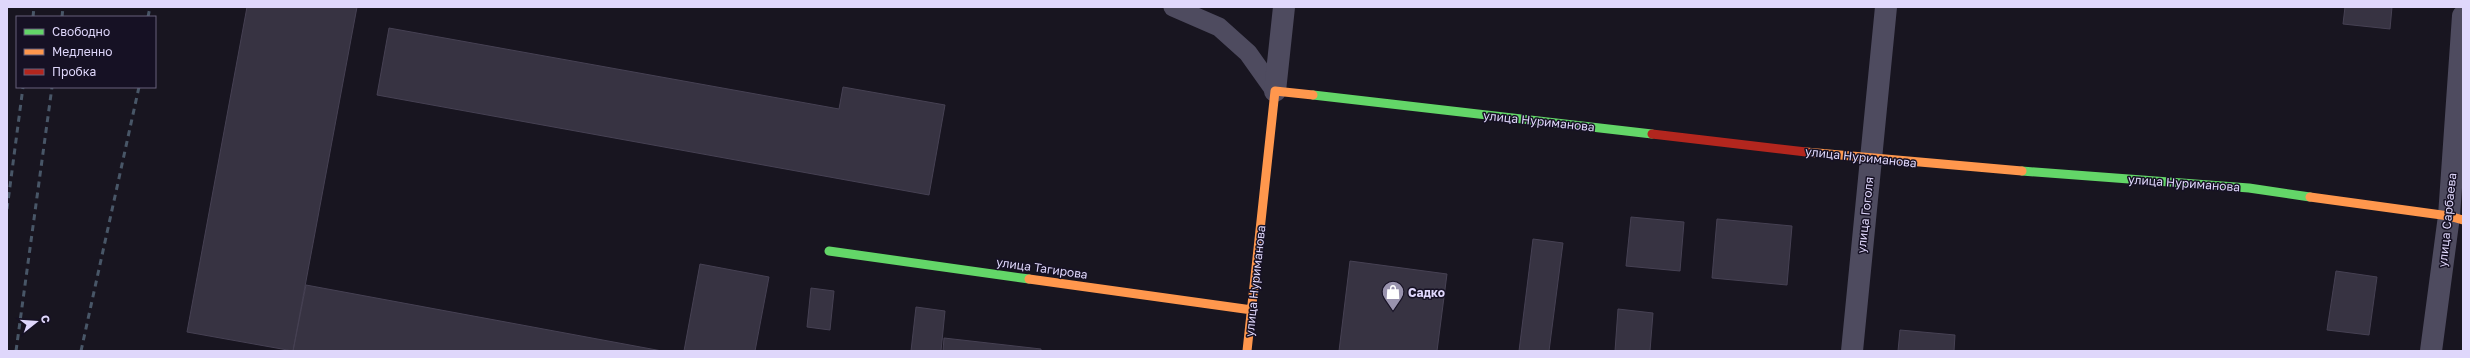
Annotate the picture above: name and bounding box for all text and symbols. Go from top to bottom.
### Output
legend [16,16,156,88]
text: Свободно [52,24,110,39]
text: Медленно [52,44,112,59]
text: Пробка [52,64,96,79]
street label: улица Нуриманова [1482,108,1596,134]
street label: улица Нуриманова [1804,144,1918,170]
street label: улица Нуриманова [2128,172,2240,194]
street label: улица Сарбаева [2435,172,2459,268]
street label: улица Гоголя [1854,176,1876,254]
street label: улица Нуриманова [1242,224,1268,338]
street label: улица Тагирова [995,254,1089,282]
shop icon: Садко [1380,279,1406,312]
place label: Садко [1408,285,1445,300]
north arrow [16,302,56,342]
text: С [39,313,53,325]

